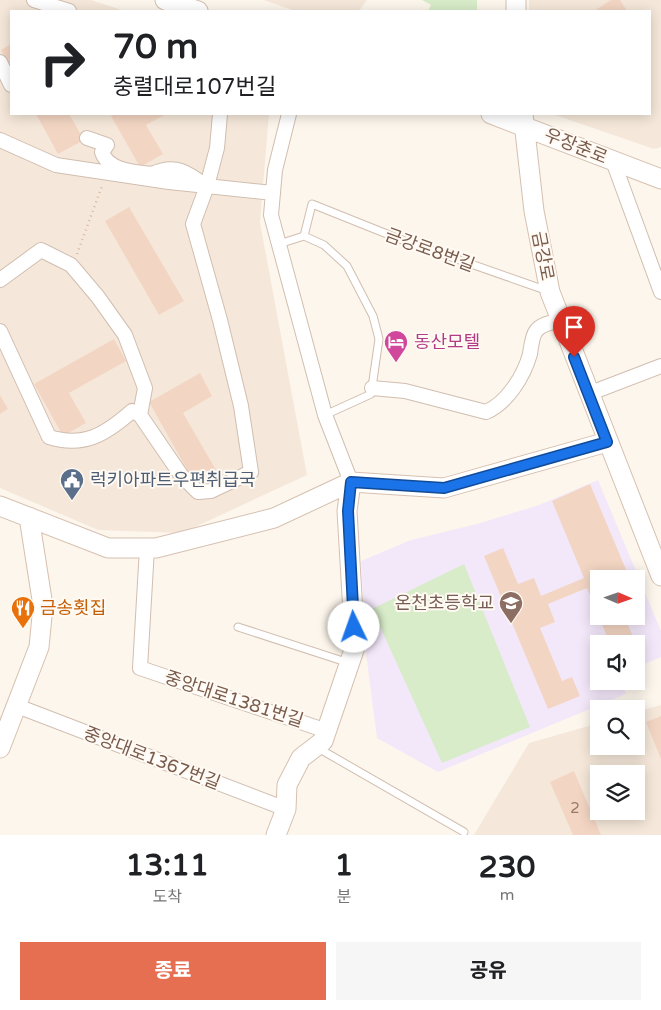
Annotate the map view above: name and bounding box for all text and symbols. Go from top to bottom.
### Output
text: 70 m [113,26,198,68]
icon: right [30,30,95,95]
text: 충렬대로107번길 [113,74,276,100]
street label: 우장춘로 [541,123,611,169]
street label: 금강로8번길 [382,224,478,276]
street label: 금강로 [527,230,559,282]
pin [553,306,595,357]
icon: arrive [560,313,588,341]
hotel icon: 동산모텔 [383,329,409,363]
place label: 동산모텔 [414,331,480,353]
public building icon: 럭키아파트우편취급국 [59,467,85,501]
place label: 럭키아파트우편취급국 [90,469,256,491]
north arrow [590,570,645,625]
map controls [590,570,645,820]
school or university icon: 온천초등학교 [498,590,524,624]
place label: 온천초등학교 [395,592,494,614]
restaurant icon: 금송횟집 [10,595,36,629]
place label: 금송횟집 [40,597,106,619]
position arrow [327,600,379,652]
button: sound [590,635,645,690]
street label: 중앙대로1381번길 [162,666,306,732]
button: search [590,700,645,755]
street label: 중앙대로1367번길 [81,722,223,794]
button: layers [590,765,645,820]
house number: 2 [570,799,580,817]
text: 13:11 [126,847,209,884]
text: 1 [334,847,353,884]
text: 230 [479,849,535,886]
text: m [500,885,514,905]
text: 도착 [152,887,182,907]
text: 분 [336,887,351,907]
button: 종료 [20,942,326,1000]
button: 공유 [336,942,641,1000]

